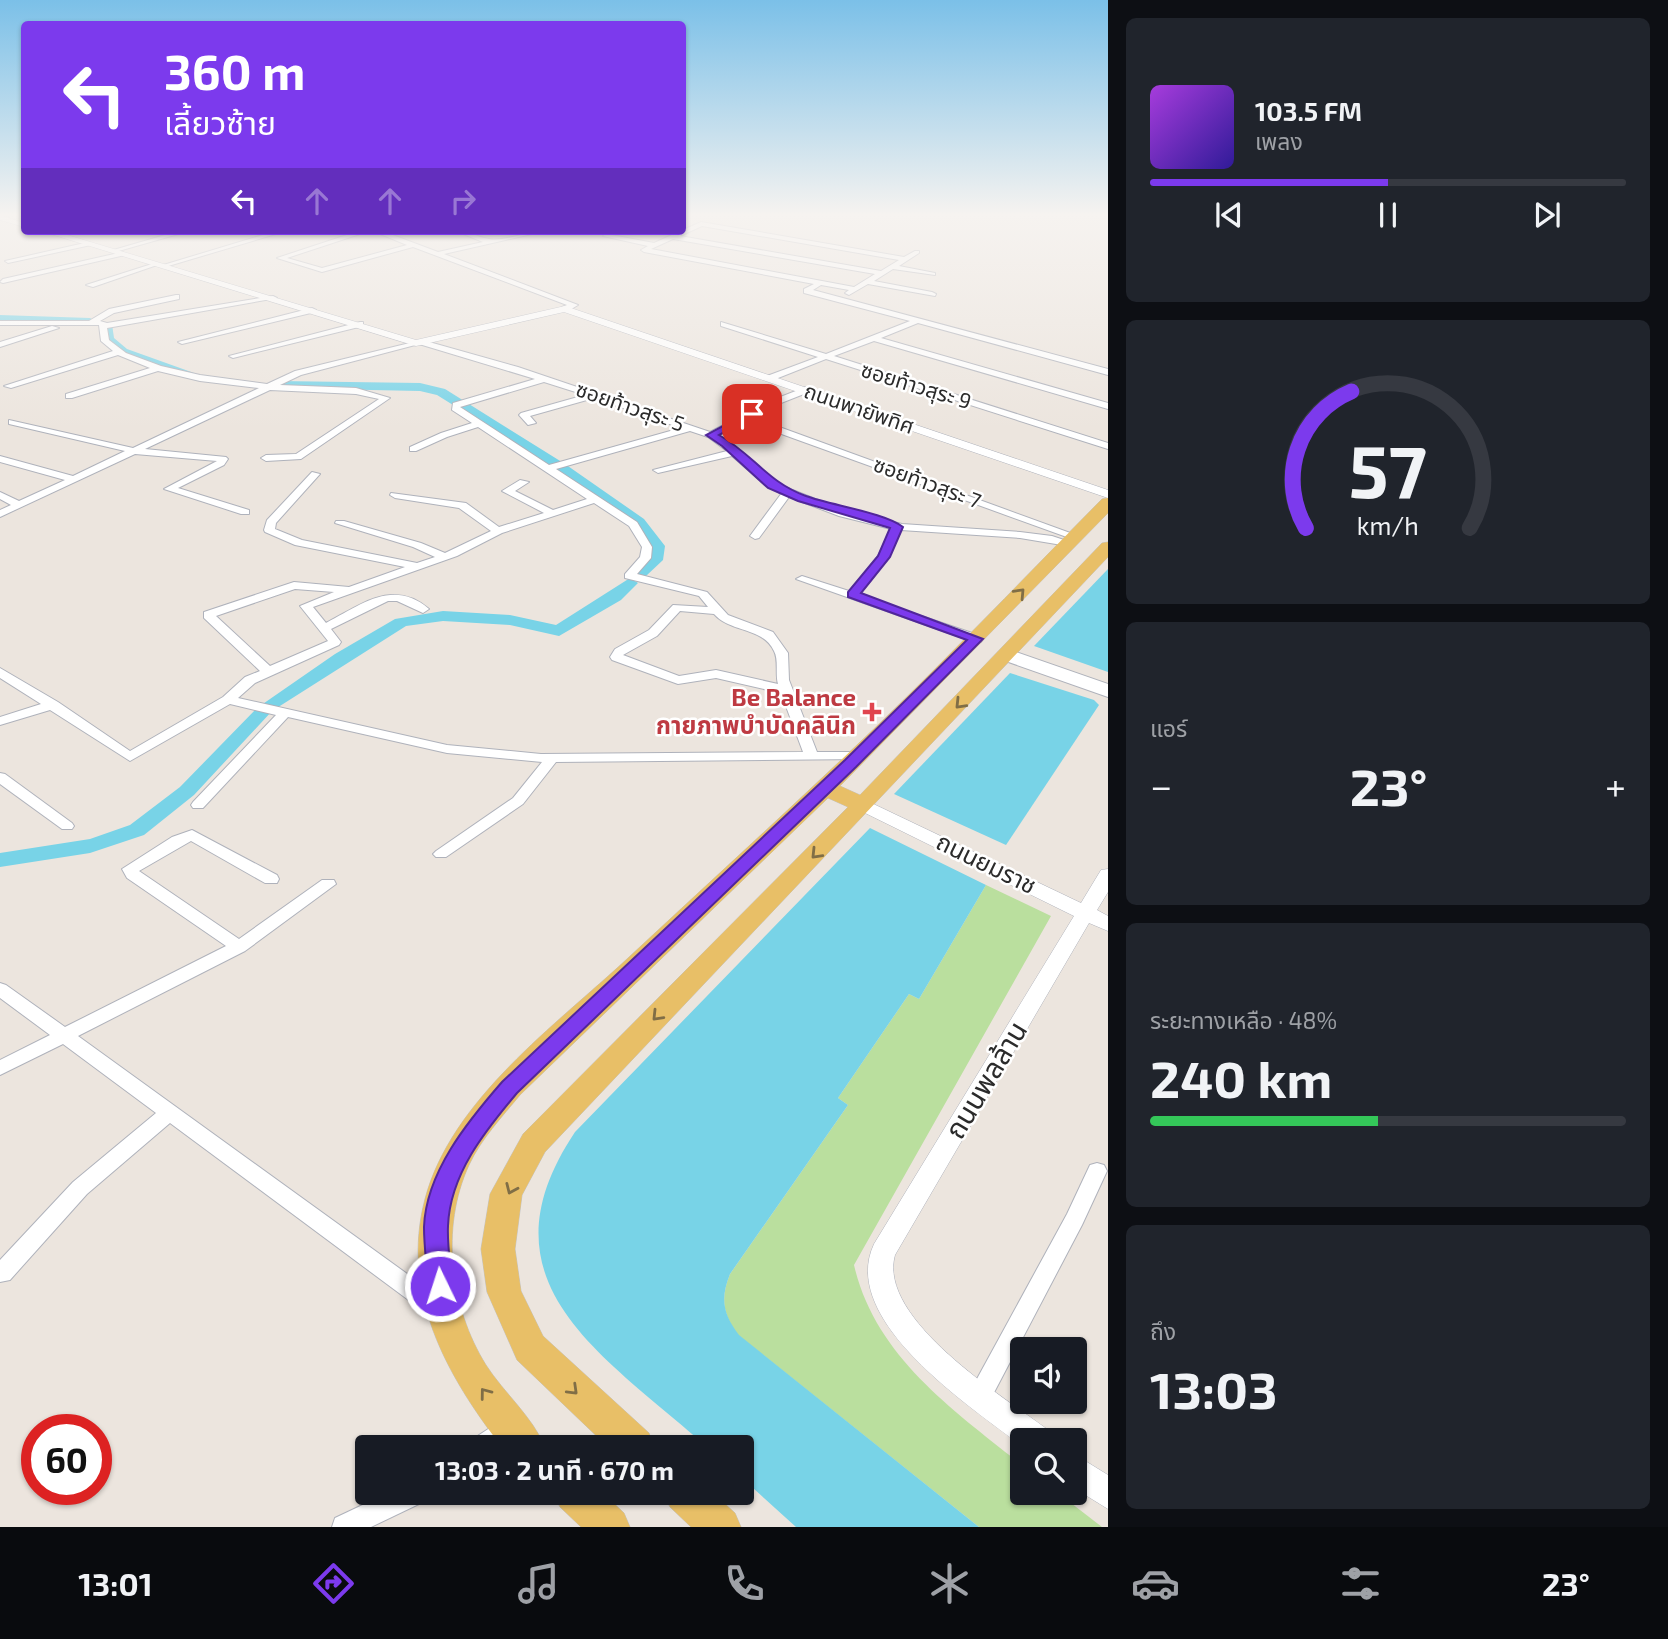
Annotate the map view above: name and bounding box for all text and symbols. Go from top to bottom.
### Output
text: 360 m [164,41,305,100]
icon: left [49,49,140,140]
text: 103.5 FM [1255,95,1362,126]
text: เลี้ยวซ้าย [164,103,276,141]
text: เพลง [1255,127,1303,155]
icon: left [225,182,263,220]
icon: ahead [298,182,336,220]
icon: ahead [371,182,409,220]
icon: right [444,182,482,220]
icon: previous [1210,196,1248,234]
icon: pause [1369,196,1407,234]
icon: next [1528,196,1566,234]
street label: ซอยท้าวสุระ 9 [858,356,975,415]
street label: ซอยท้าวสุระ 5 [572,375,688,438]
street label: ถนนพายัพทิศ [801,377,918,438]
pin [722,384,782,444]
icon: arrive [733,395,771,433]
text: 57 [1349,425,1427,513]
street label: ซอยท้าวสุระ 7 [870,451,985,515]
text: km/h [1357,509,1419,539]
one-way arrow [1011,588,1024,601]
place label: Be Balance กายภาพบำบัดคลินิก [656,682,856,739]
one-way arrow [956,696,969,709]
marker: Be Balance กายภาพบำบัดคลินิก [862,702,882,722]
text: แอร์ [1150,714,1187,742]
text: 23° [1350,754,1427,816]
text: − [1150,762,1172,808]
text: + [1605,762,1626,808]
street label: ถนนยมราช [932,826,1041,899]
one-way arrow [811,845,824,858]
text: ระยะทางเหลือ · 48% [1150,1006,1337,1034]
one-way arrow [652,1008,665,1021]
street label: ถนนพลล้าน [937,1015,1033,1144]
text: 240 km [1150,1046,1332,1108]
one-way arrow [505,1182,519,1194]
position arrow [403,1249,477,1323]
text: ถึง [1150,1317,1176,1345]
map controls [1010,1337,1087,1505]
button: sound [1010,1337,1087,1414]
text: 13:03 [1150,1357,1278,1419]
one-way arrow [565,1381,578,1394]
one-way arrow [480,1388,493,1401]
speed limit sign: 60 [21,1414,112,1505]
button: search [1010,1428,1087,1505]
text: 13:03 · 2 นาที · 670 m [435,1454,674,1485]
icon: directions [309,1559,358,1608]
icon: music [514,1559,563,1608]
icon: phone [720,1559,769,1608]
icon: climate [925,1559,974,1608]
icon: car [1131,1559,1180,1608]
icon: filters [1336,1559,1385,1608]
text: 13:01 [78,1564,152,1602]
text: 23° [1542,1564,1590,1602]

